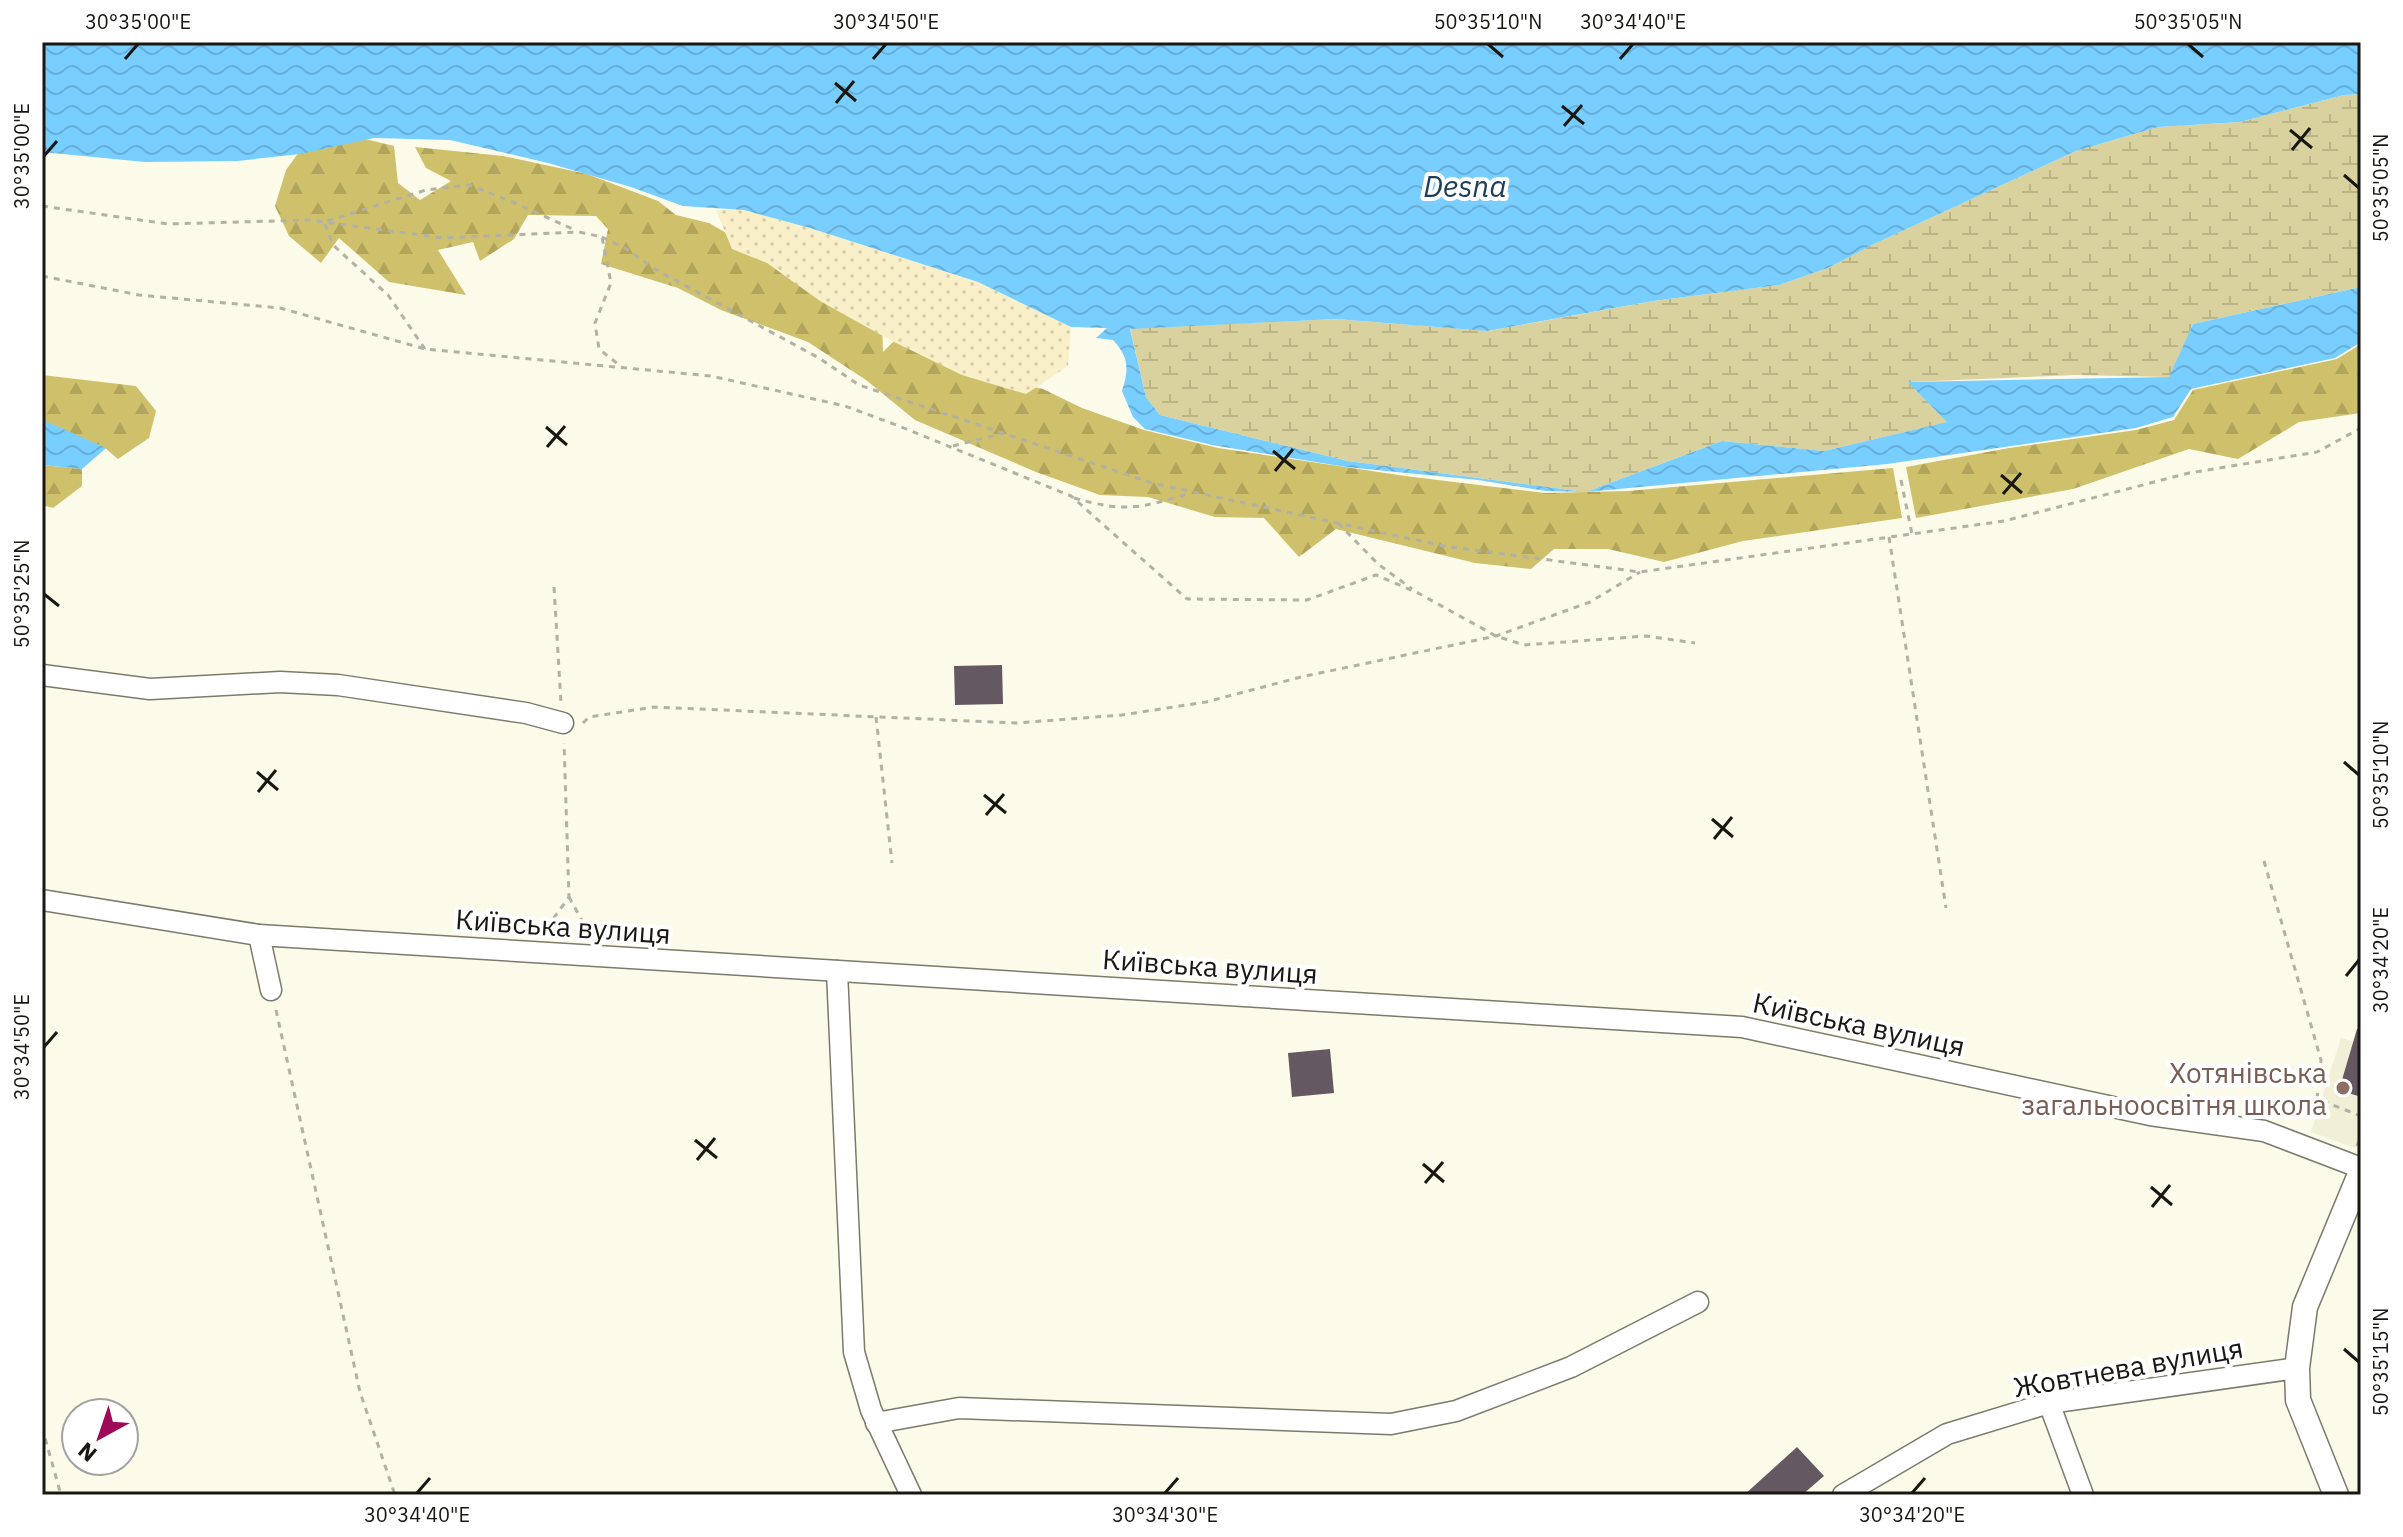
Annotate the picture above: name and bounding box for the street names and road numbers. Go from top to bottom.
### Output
street label: Київська вулиця [454,900,672,952]
street label: Київська вулиця [1101,940,1319,992]
street label: Київська вулиця [1750,983,1968,1065]
street label: Жовтнева вулиця [2010,1329,2246,1405]

